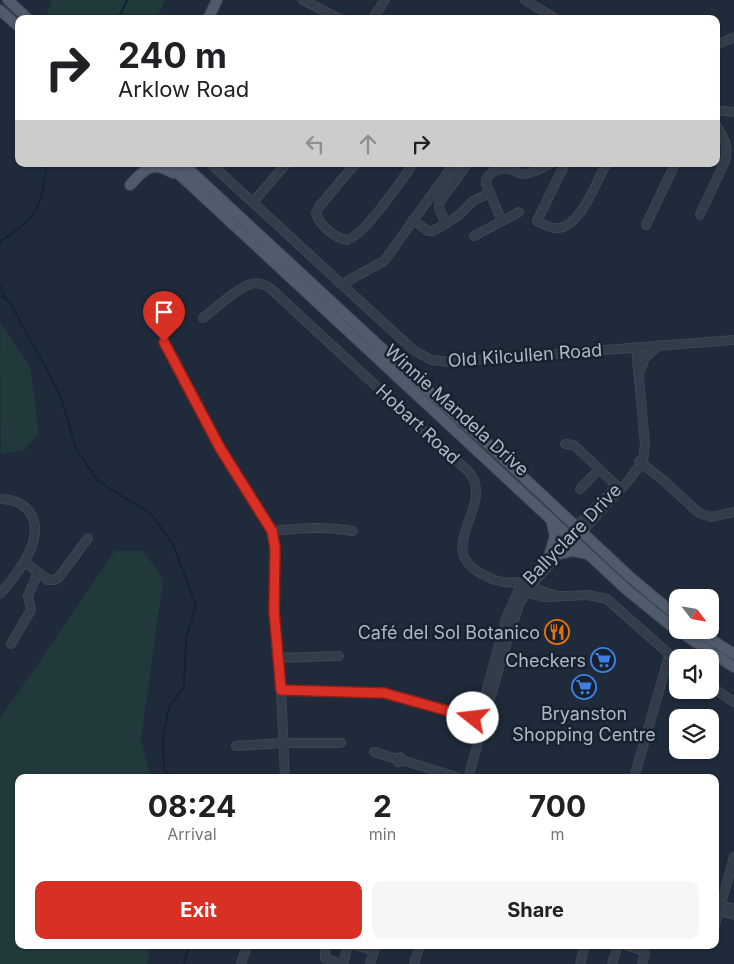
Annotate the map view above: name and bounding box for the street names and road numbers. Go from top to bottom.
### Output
street label: Old Kilcullen Road [447,339,603,371]
street label: Winnie Mandela Drive [381,340,533,480]
street label: Hobart Road [372,380,464,468]
street label: Ballyclare Drive [519,479,625,589]

